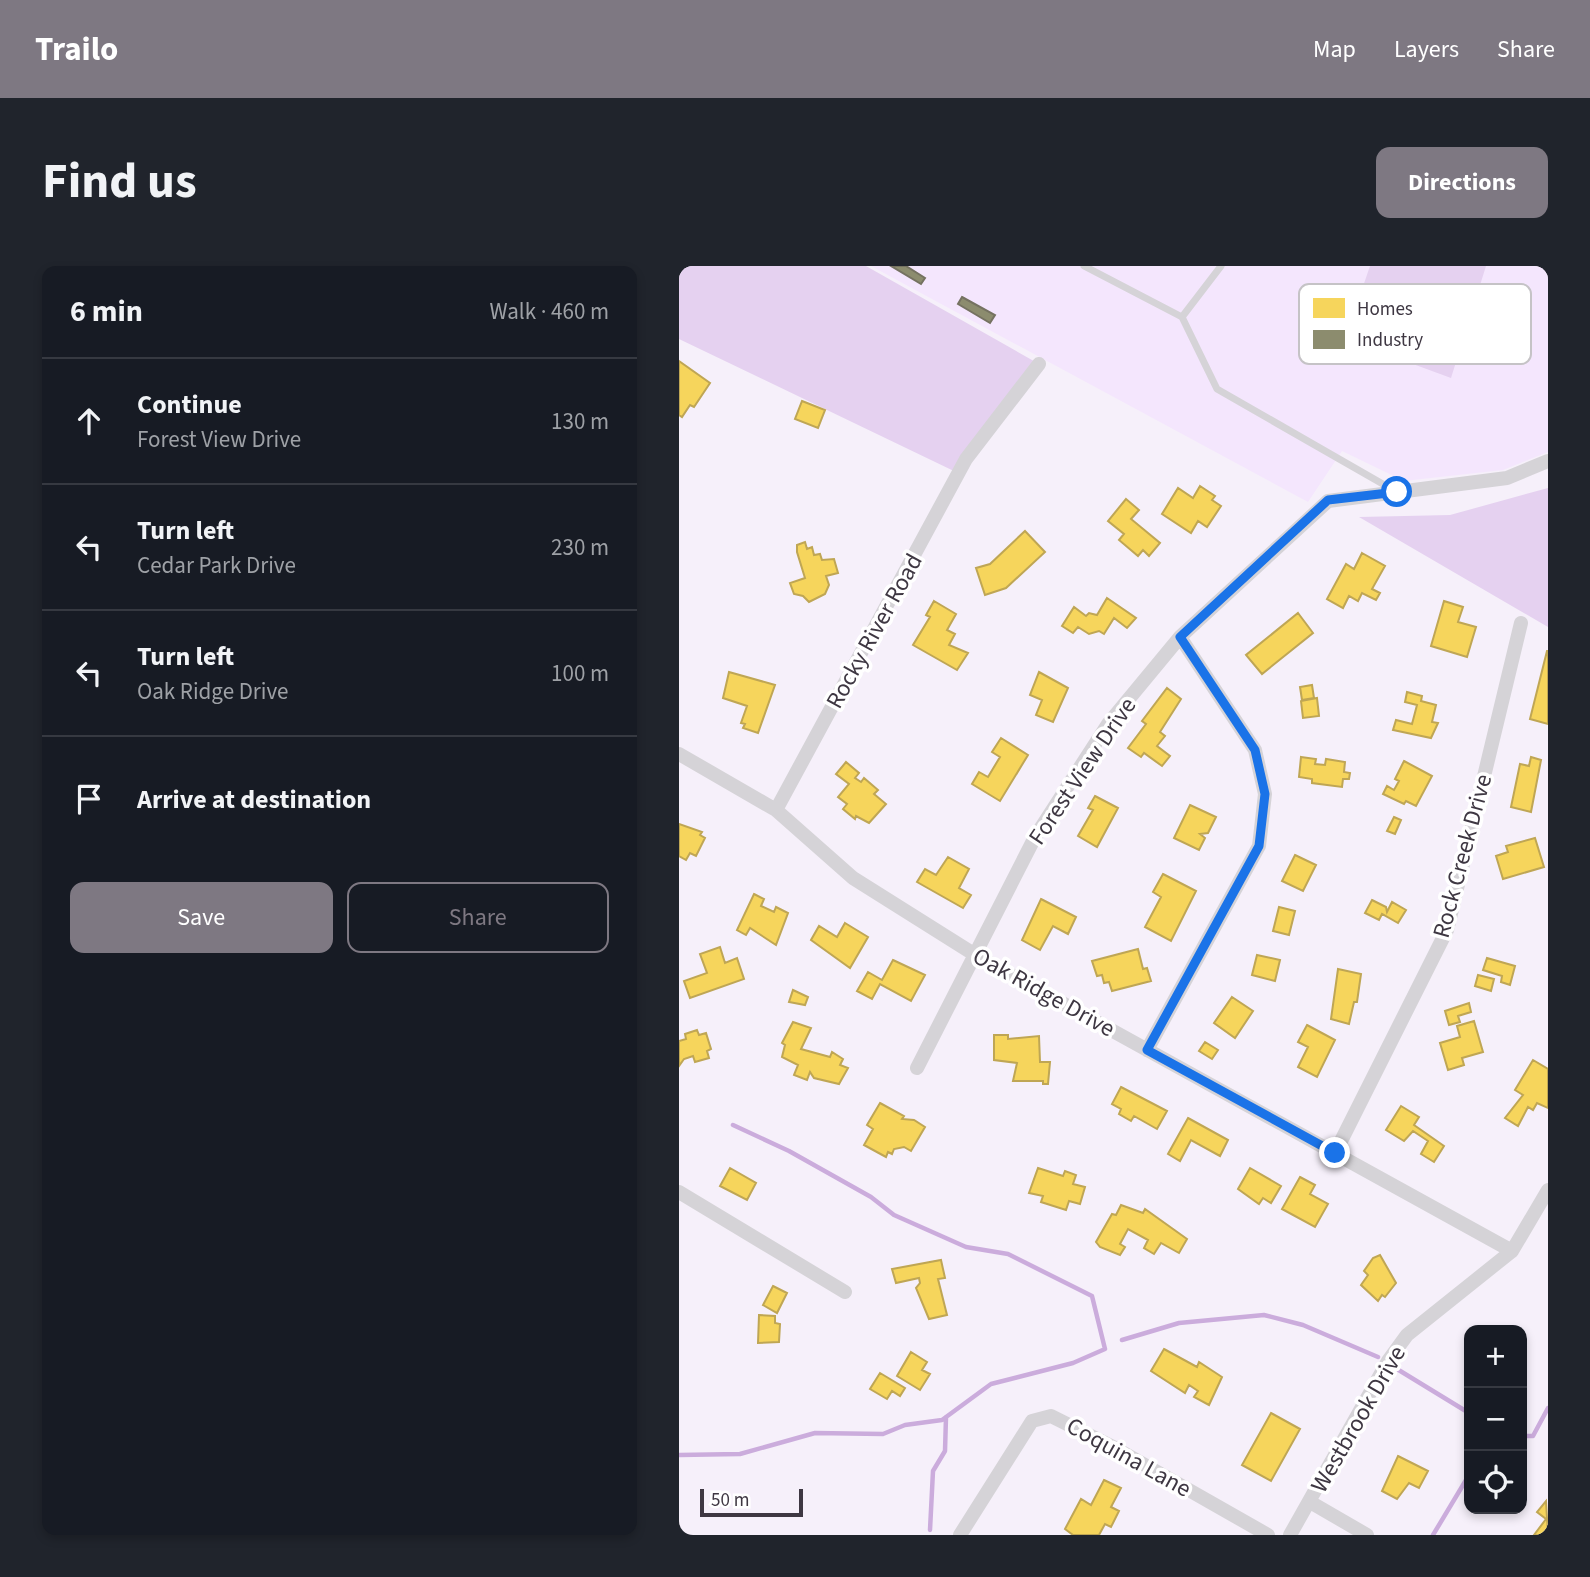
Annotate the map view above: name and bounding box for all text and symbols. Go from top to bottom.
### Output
text: Trailo [35,26,118,73]
text: Map [1313,32,1356,67]
text: Layers [1394,32,1459,67]
text: Share [1497,32,1555,67]
text: Find us [42,147,197,217]
button: Directions [1376,147,1548,218]
legend [1299,284,1531,364]
text: 6 min [70,290,143,333]
text: Walk · 460 m [490,295,609,328]
text: Homes [1357,296,1413,323]
text: Industry [1357,327,1423,354]
text: Continue [137,386,242,423]
icon: ahead [70,402,108,440]
text: 130 m [551,405,609,438]
text: Forest View Drive [137,423,301,456]
route start [1381,476,1412,507]
text: Turn left [137,512,234,549]
icon: left [70,528,108,566]
text: 230 m [551,531,609,564]
street label: Rocky River Road [817,547,932,715]
text: Cedar Park Drive [137,549,296,582]
text: Turn left [137,638,234,675]
icon: left [70,654,108,692]
text: 100 m [551,657,609,690]
text: Oak Ridge Drive [137,675,289,708]
street label: Forest View Drive [1020,690,1145,852]
street label: Rock Creek Drive [1424,770,1501,942]
icon: arrive [70,780,108,818]
text: Arrive at destination [137,781,371,818]
button: Save [70,882,333,953]
button: Share [347,882,609,953]
street label: Oak Ridge Drive [966,939,1121,1046]
route end [1319,1137,1350,1168]
map controls [1464,1325,1527,1514]
button: + [1464,1325,1527,1388]
street label: Westbrook Drive [1302,1339,1415,1499]
button: − [1464,1388,1527,1451]
street label: Coquina Lane [1060,1409,1198,1506]
button: locate [1464,1451,1527,1514]
scale bar [700,1486,803,1518]
text: 50 m [711,1487,749,1514]

